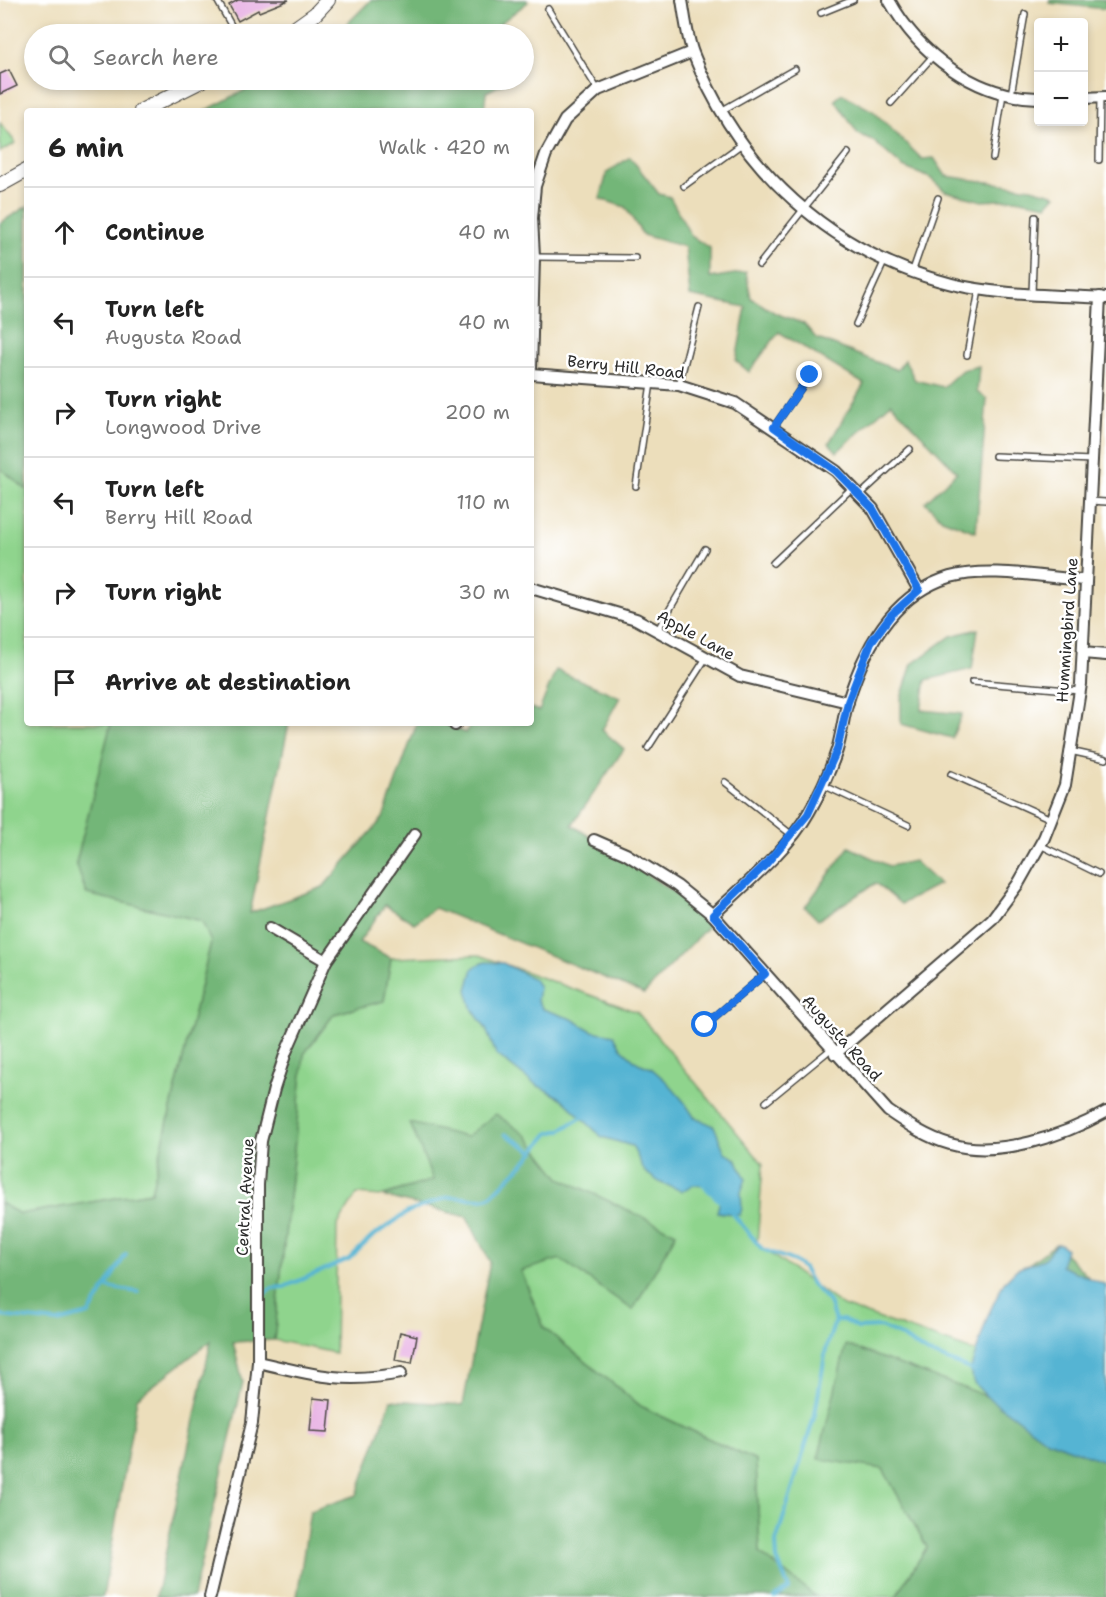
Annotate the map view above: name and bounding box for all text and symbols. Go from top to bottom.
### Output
map controls [1034,18,1088,126]
button: + [1034,18,1088,72]
search box [24,24,534,90]
icon: search [45,41,78,74]
text: Search here [93,43,219,72]
button: − [1034,72,1088,126]
text: 6 min [48,130,124,165]
text: Walk · 420 m [378,134,510,160]
icon: ahead [48,216,81,249]
text: Continue [105,218,205,247]
text: 40 m [458,219,510,245]
text: Turn left [105,295,204,324]
icon: left [48,306,81,339]
text: 40 m [458,309,510,335]
text: Augusta Road [105,324,242,350]
street label: Berry Hill Road [566,350,686,384]
route end [796,361,822,387]
text: Turn right [105,385,222,414]
icon: right [48,396,81,429]
text: 200 m [445,399,510,425]
text: Longwood Drive [105,414,262,440]
text: Turn left [105,475,204,504]
icon: left [48,486,81,519]
text: 110 m [456,489,510,515]
text: Berry Hill Road [105,504,253,530]
street label: Hummingbird Lane [1051,557,1083,703]
icon: right [48,576,81,609]
text: Turn right [105,578,222,607]
text: 30 m [458,579,510,605]
street label: Apple Lane [653,605,739,665]
icon: arrive [48,666,81,699]
text: Arrive at destination [105,668,351,697]
street label: Augusta Road [798,990,886,1086]
route start [691,1011,717,1037]
street label: Central Avenue [231,1138,259,1256]

